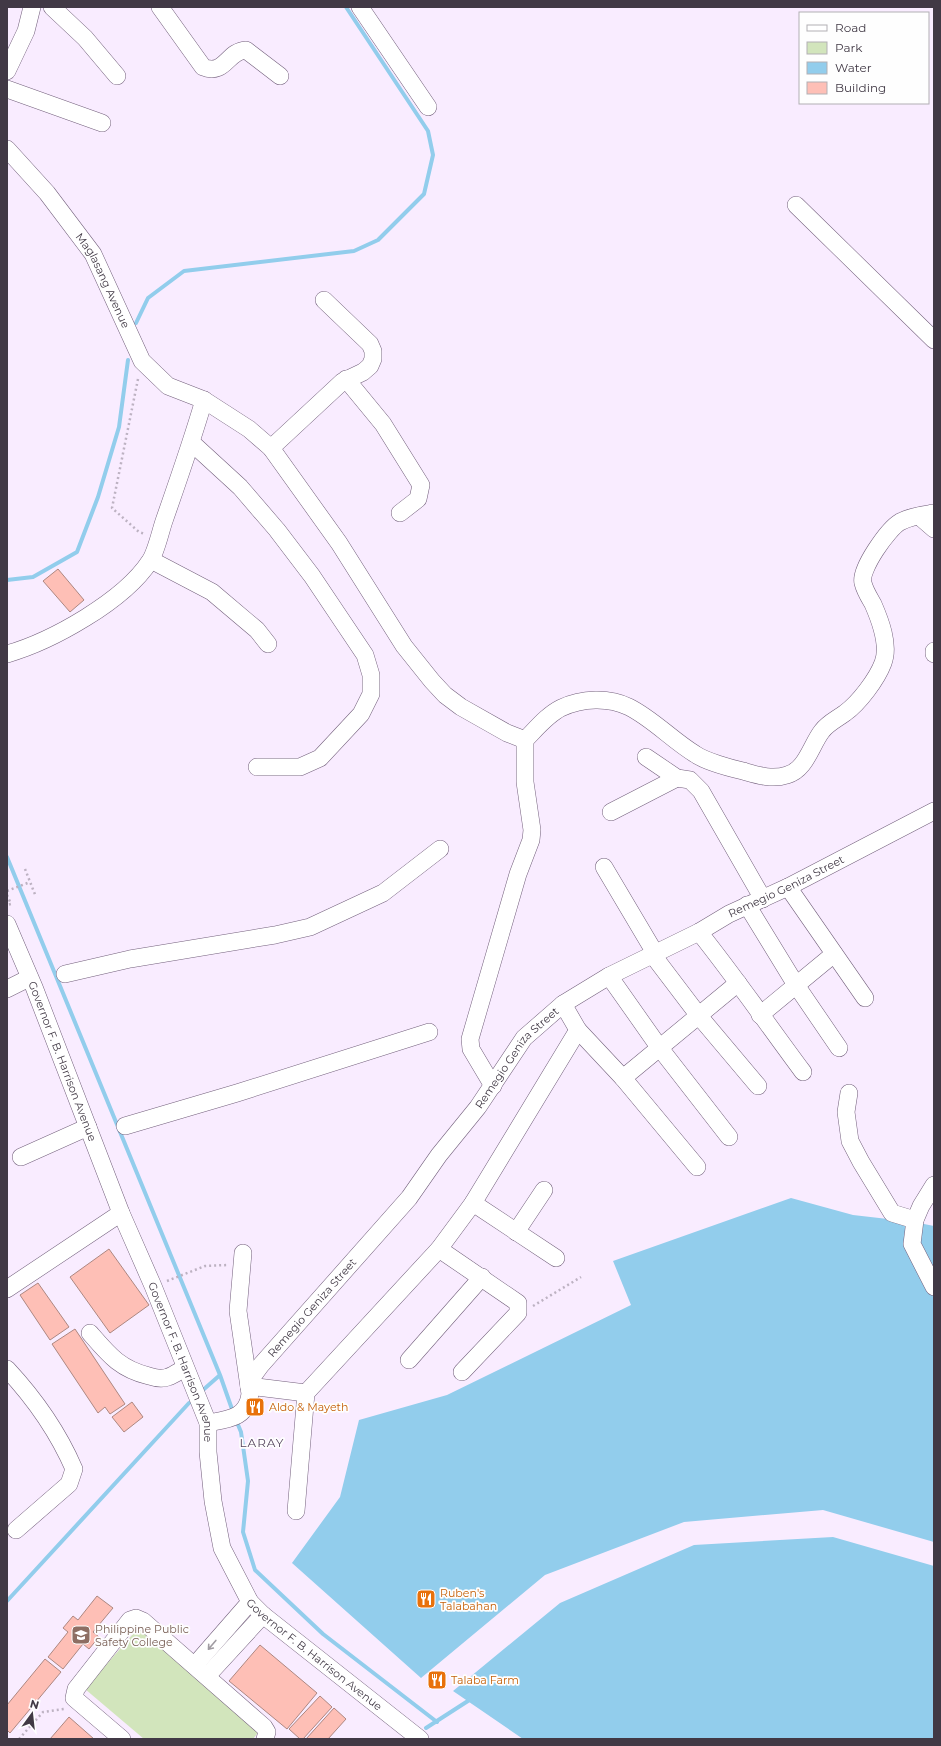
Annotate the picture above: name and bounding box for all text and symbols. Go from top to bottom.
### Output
legend [799,12,929,104]
text: Road [835,20,866,35]
text: Park [835,40,863,55]
text: Water [835,60,872,75]
text: Building [835,80,886,95]
street label: Maglasang Avenue [73,230,133,331]
street label: Remegio Geniza Street [726,852,847,920]
street label: Governor F. B. Harrison Avenue [25,979,100,1144]
street label: Remegio Geniza Street [472,1004,562,1111]
street label: Remegio Geniza Street [264,1255,360,1360]
street label: Governor F. B. Harrison Avenue [145,1280,215,1443]
restaurant icon: Aldo & Mayeth [244,1396,266,1418]
place label: Aldo & Mayeth [269,1400,348,1414]
district label: LARAY [239,1435,285,1450]
place label: Ruben's Talabahan [440,1586,497,1613]
restaurant icon: Ruben's Talabahan [415,1588,437,1610]
street label: Governor F. B. Harrison Avenue [243,1595,385,1714]
place label: Philippine Public Safety College [95,1622,189,1649]
school or university icon: Philippine Public Safety College [70,1624,92,1646]
one-way arrow [208,1639,217,1650]
restaurant icon: Talaba Farm [426,1669,448,1691]
place label: Talaba Farm [451,1673,519,1687]
north arrow [12,1694,52,1734]
text: N [28,1696,41,1712]

